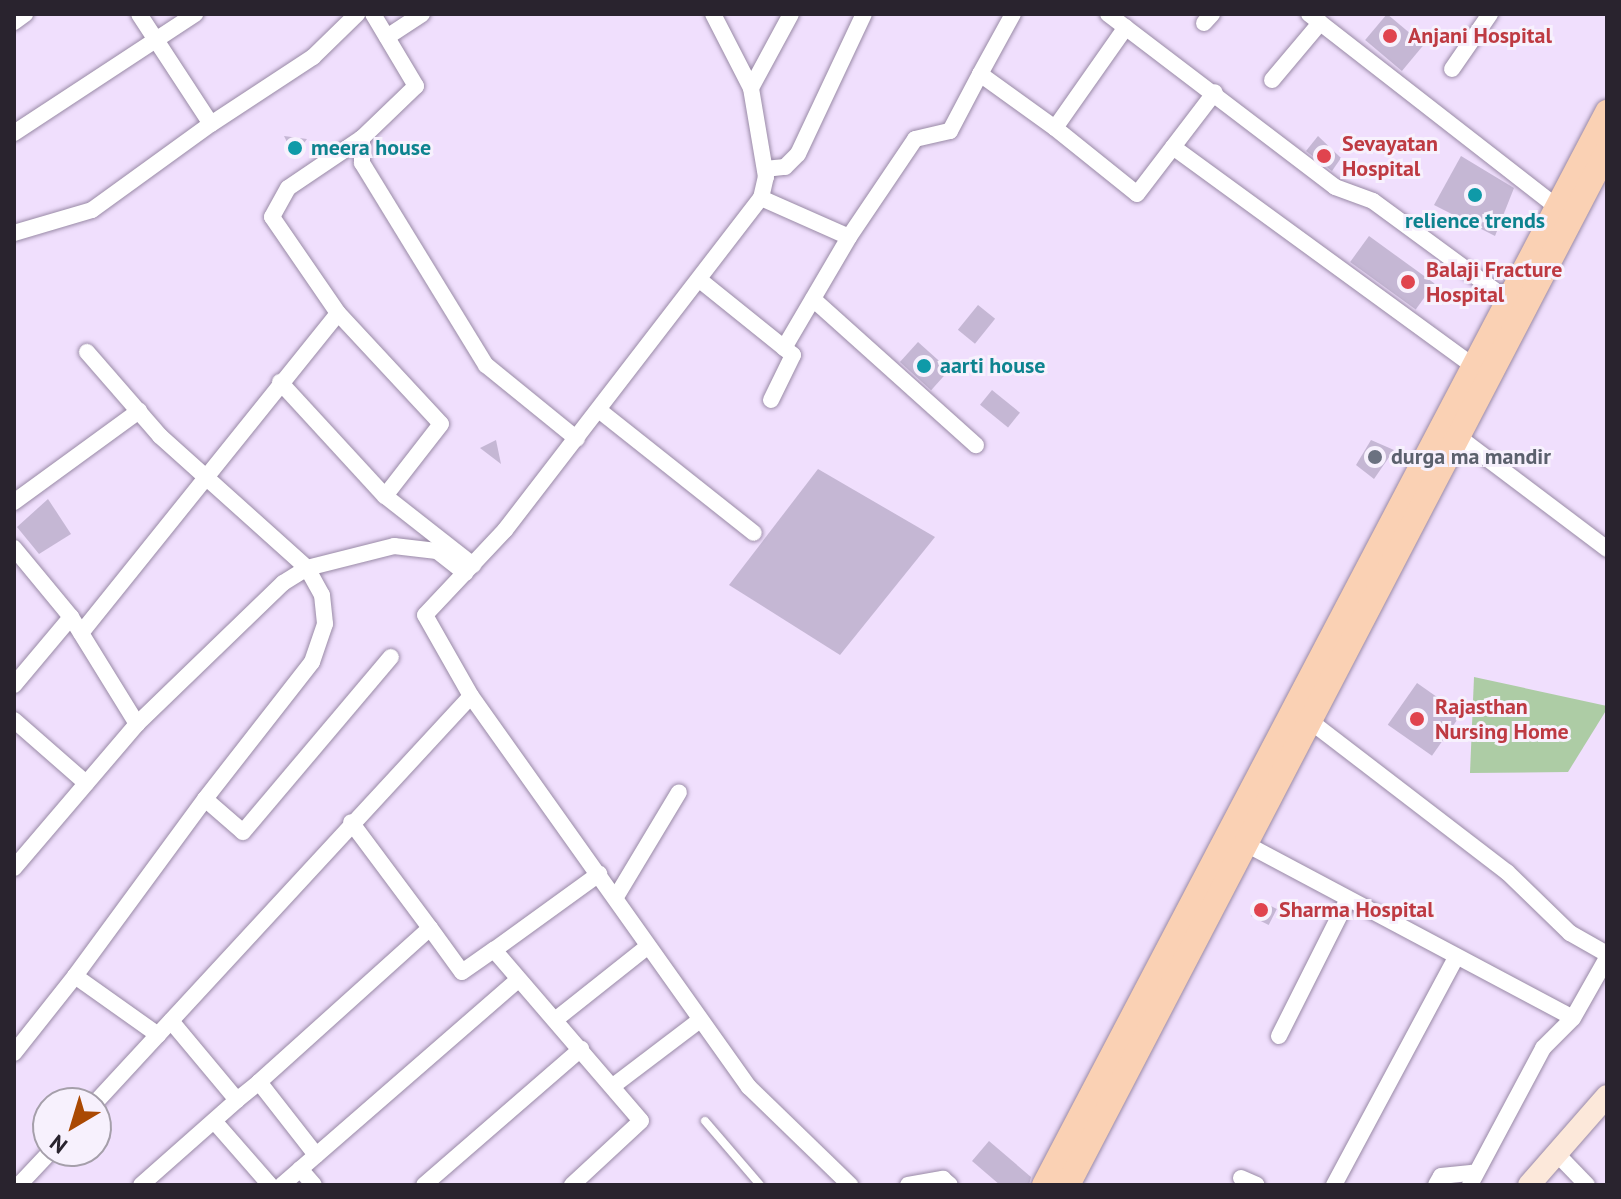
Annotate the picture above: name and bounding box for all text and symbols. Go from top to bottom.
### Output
place label: Anjani Hospital [1408,23,1552,49]
marker: Anjani Hospital [1379,25,1401,47]
place label: Sevayatan Hospital [1342,130,1438,182]
place label: meera house [311,135,431,161]
marker: meera house [286,139,304,157]
marker: Sevayatan Hospital [1313,145,1335,167]
marker: relience trends [1466,186,1484,204]
place label: relience trends [1405,208,1545,234]
place label: Balaji Fracture Hospital [1426,256,1562,308]
marker: Balaji Fracture Hospital [1397,271,1419,293]
place label: aarti house [940,353,1045,379]
marker: aarti house [915,357,933,375]
place label: durga ma mandir [1391,444,1551,470]
marker: durga ma mandir [1366,448,1384,466]
place label: Rajasthan Nursing Home [1435,693,1569,744]
marker: Rajasthan Nursing Home [1406,708,1428,730]
place label: Sharma Hospital [1279,897,1434,923]
marker: Sharma Hospital [1250,899,1272,921]
north arrow [32,1087,112,1167]
text: N [44,1129,73,1160]

